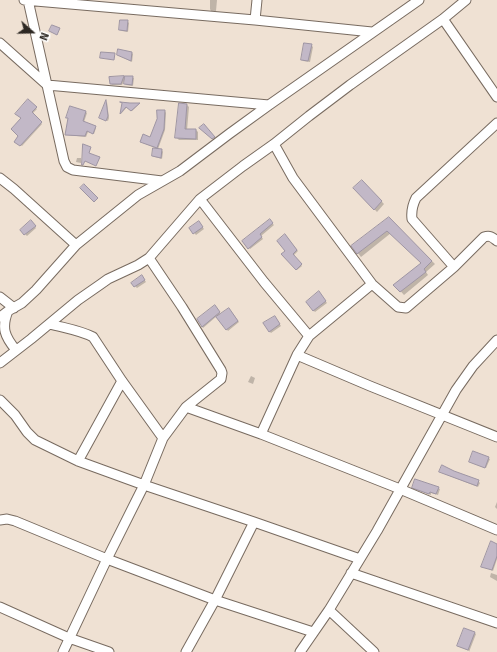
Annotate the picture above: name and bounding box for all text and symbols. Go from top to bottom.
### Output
north arrow [12,12,52,52]
text: N [36,30,51,42]

